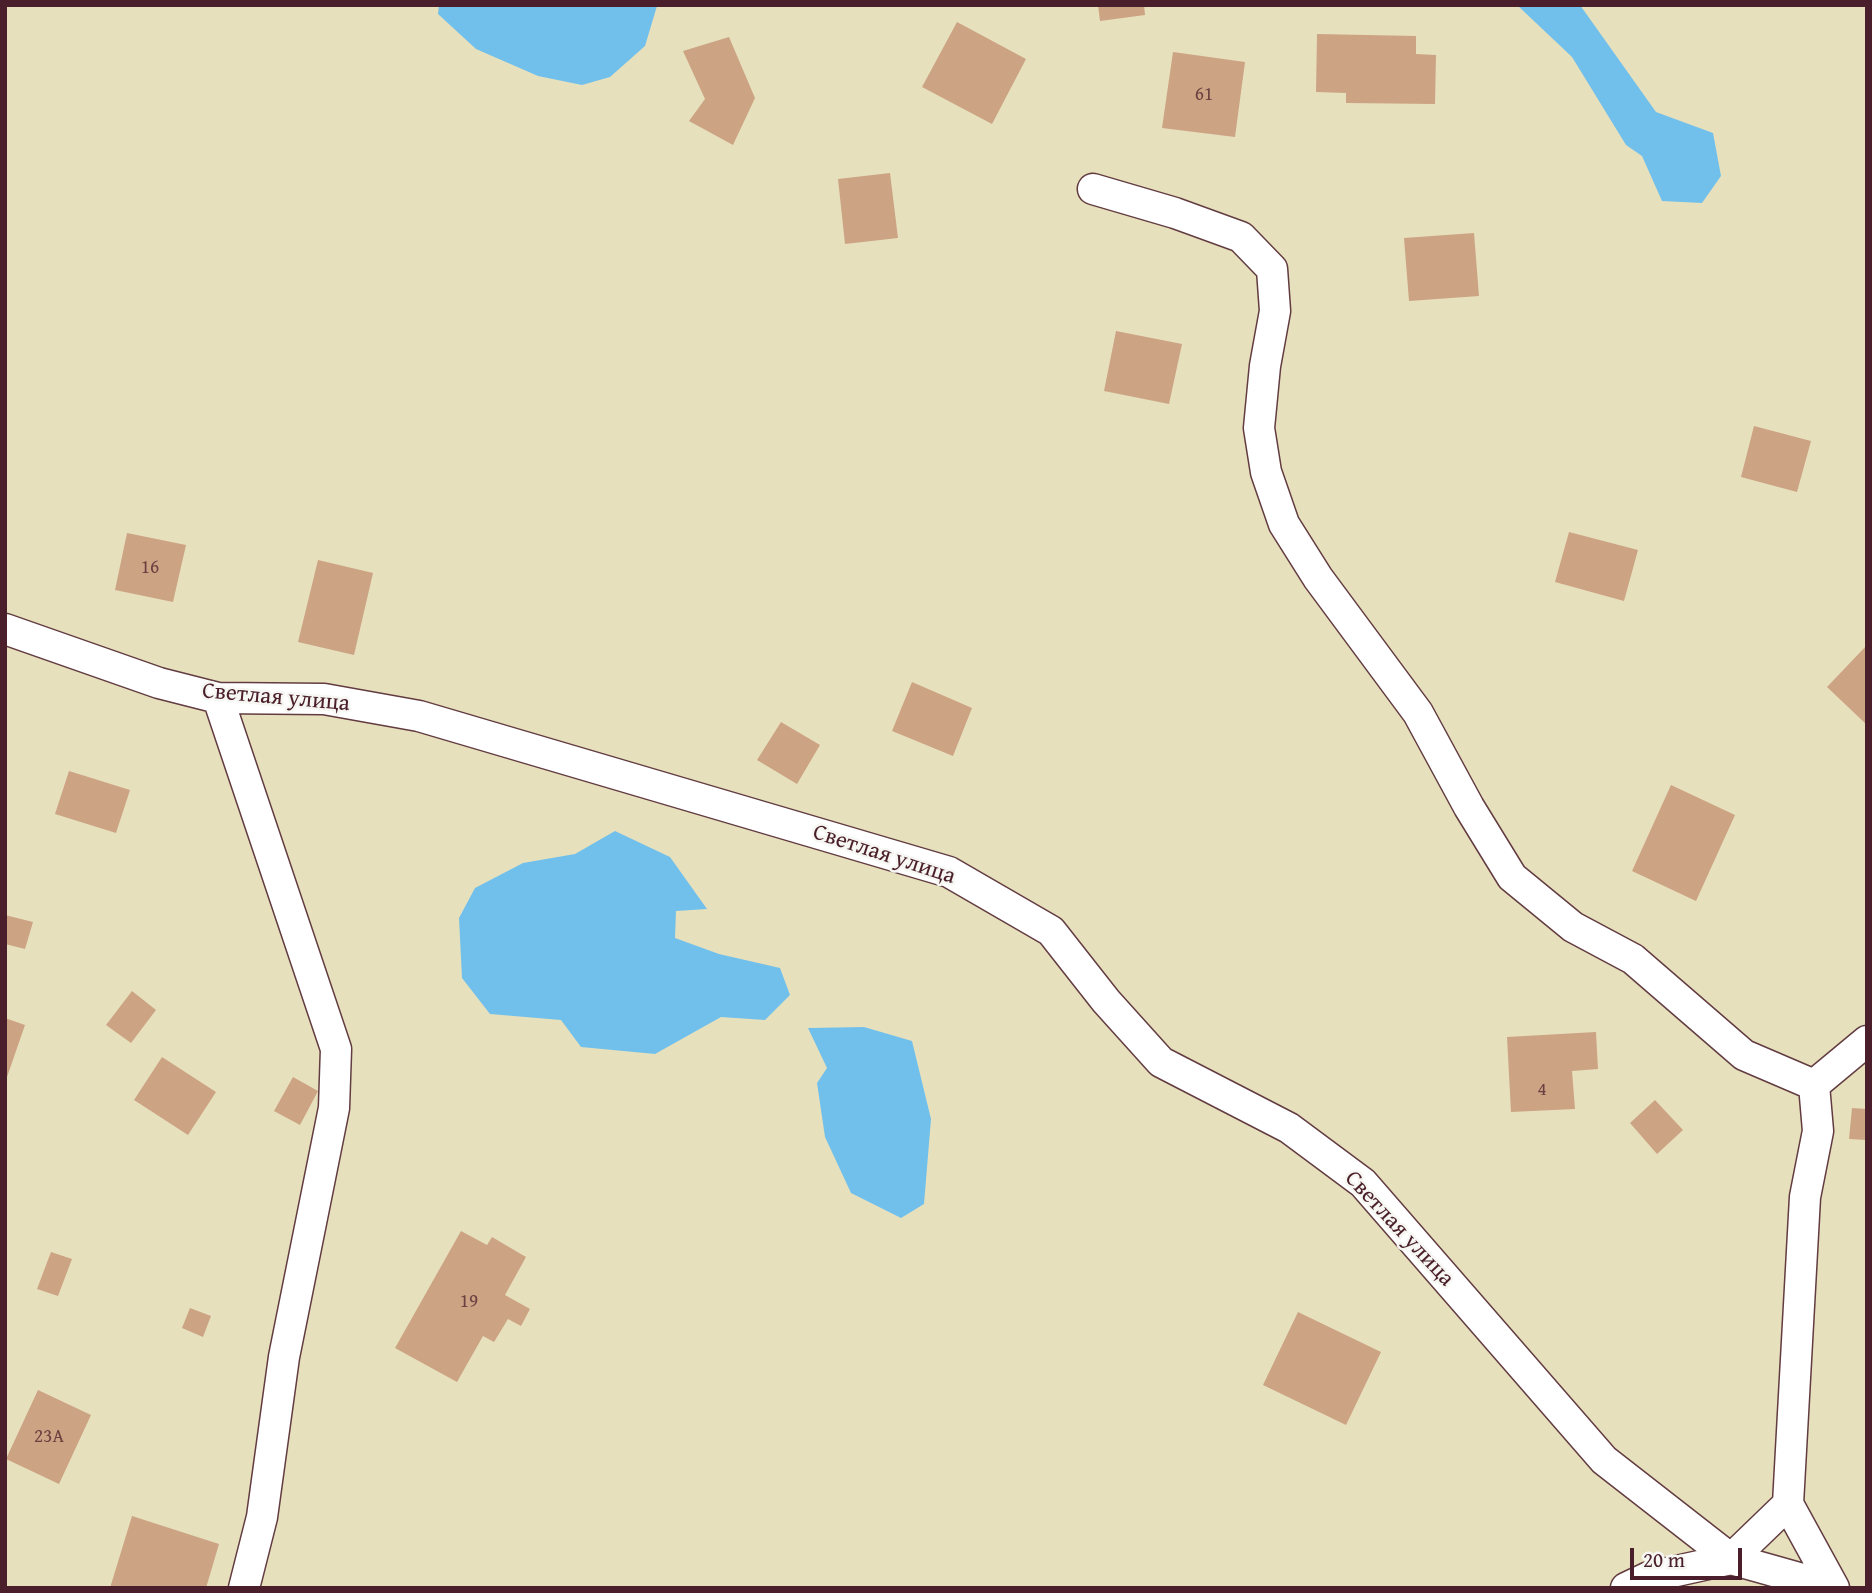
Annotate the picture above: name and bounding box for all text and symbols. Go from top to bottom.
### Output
house number: 61 [1195,84,1213,106]
house number: 16 [141,557,159,579]
street label: Светлая улица [201,678,351,718]
street label: Светлая улица [809,819,959,891]
house number: 4 [1537,1079,1547,1101]
street label: Светлая улица [1338,1165,1460,1293]
house number: 19 [460,1291,478,1313]
house number: 23А [34,1426,64,1448]
scale bar [1634,1534,1746,1578]
text: 20 m [1643,1544,1685,1575]

